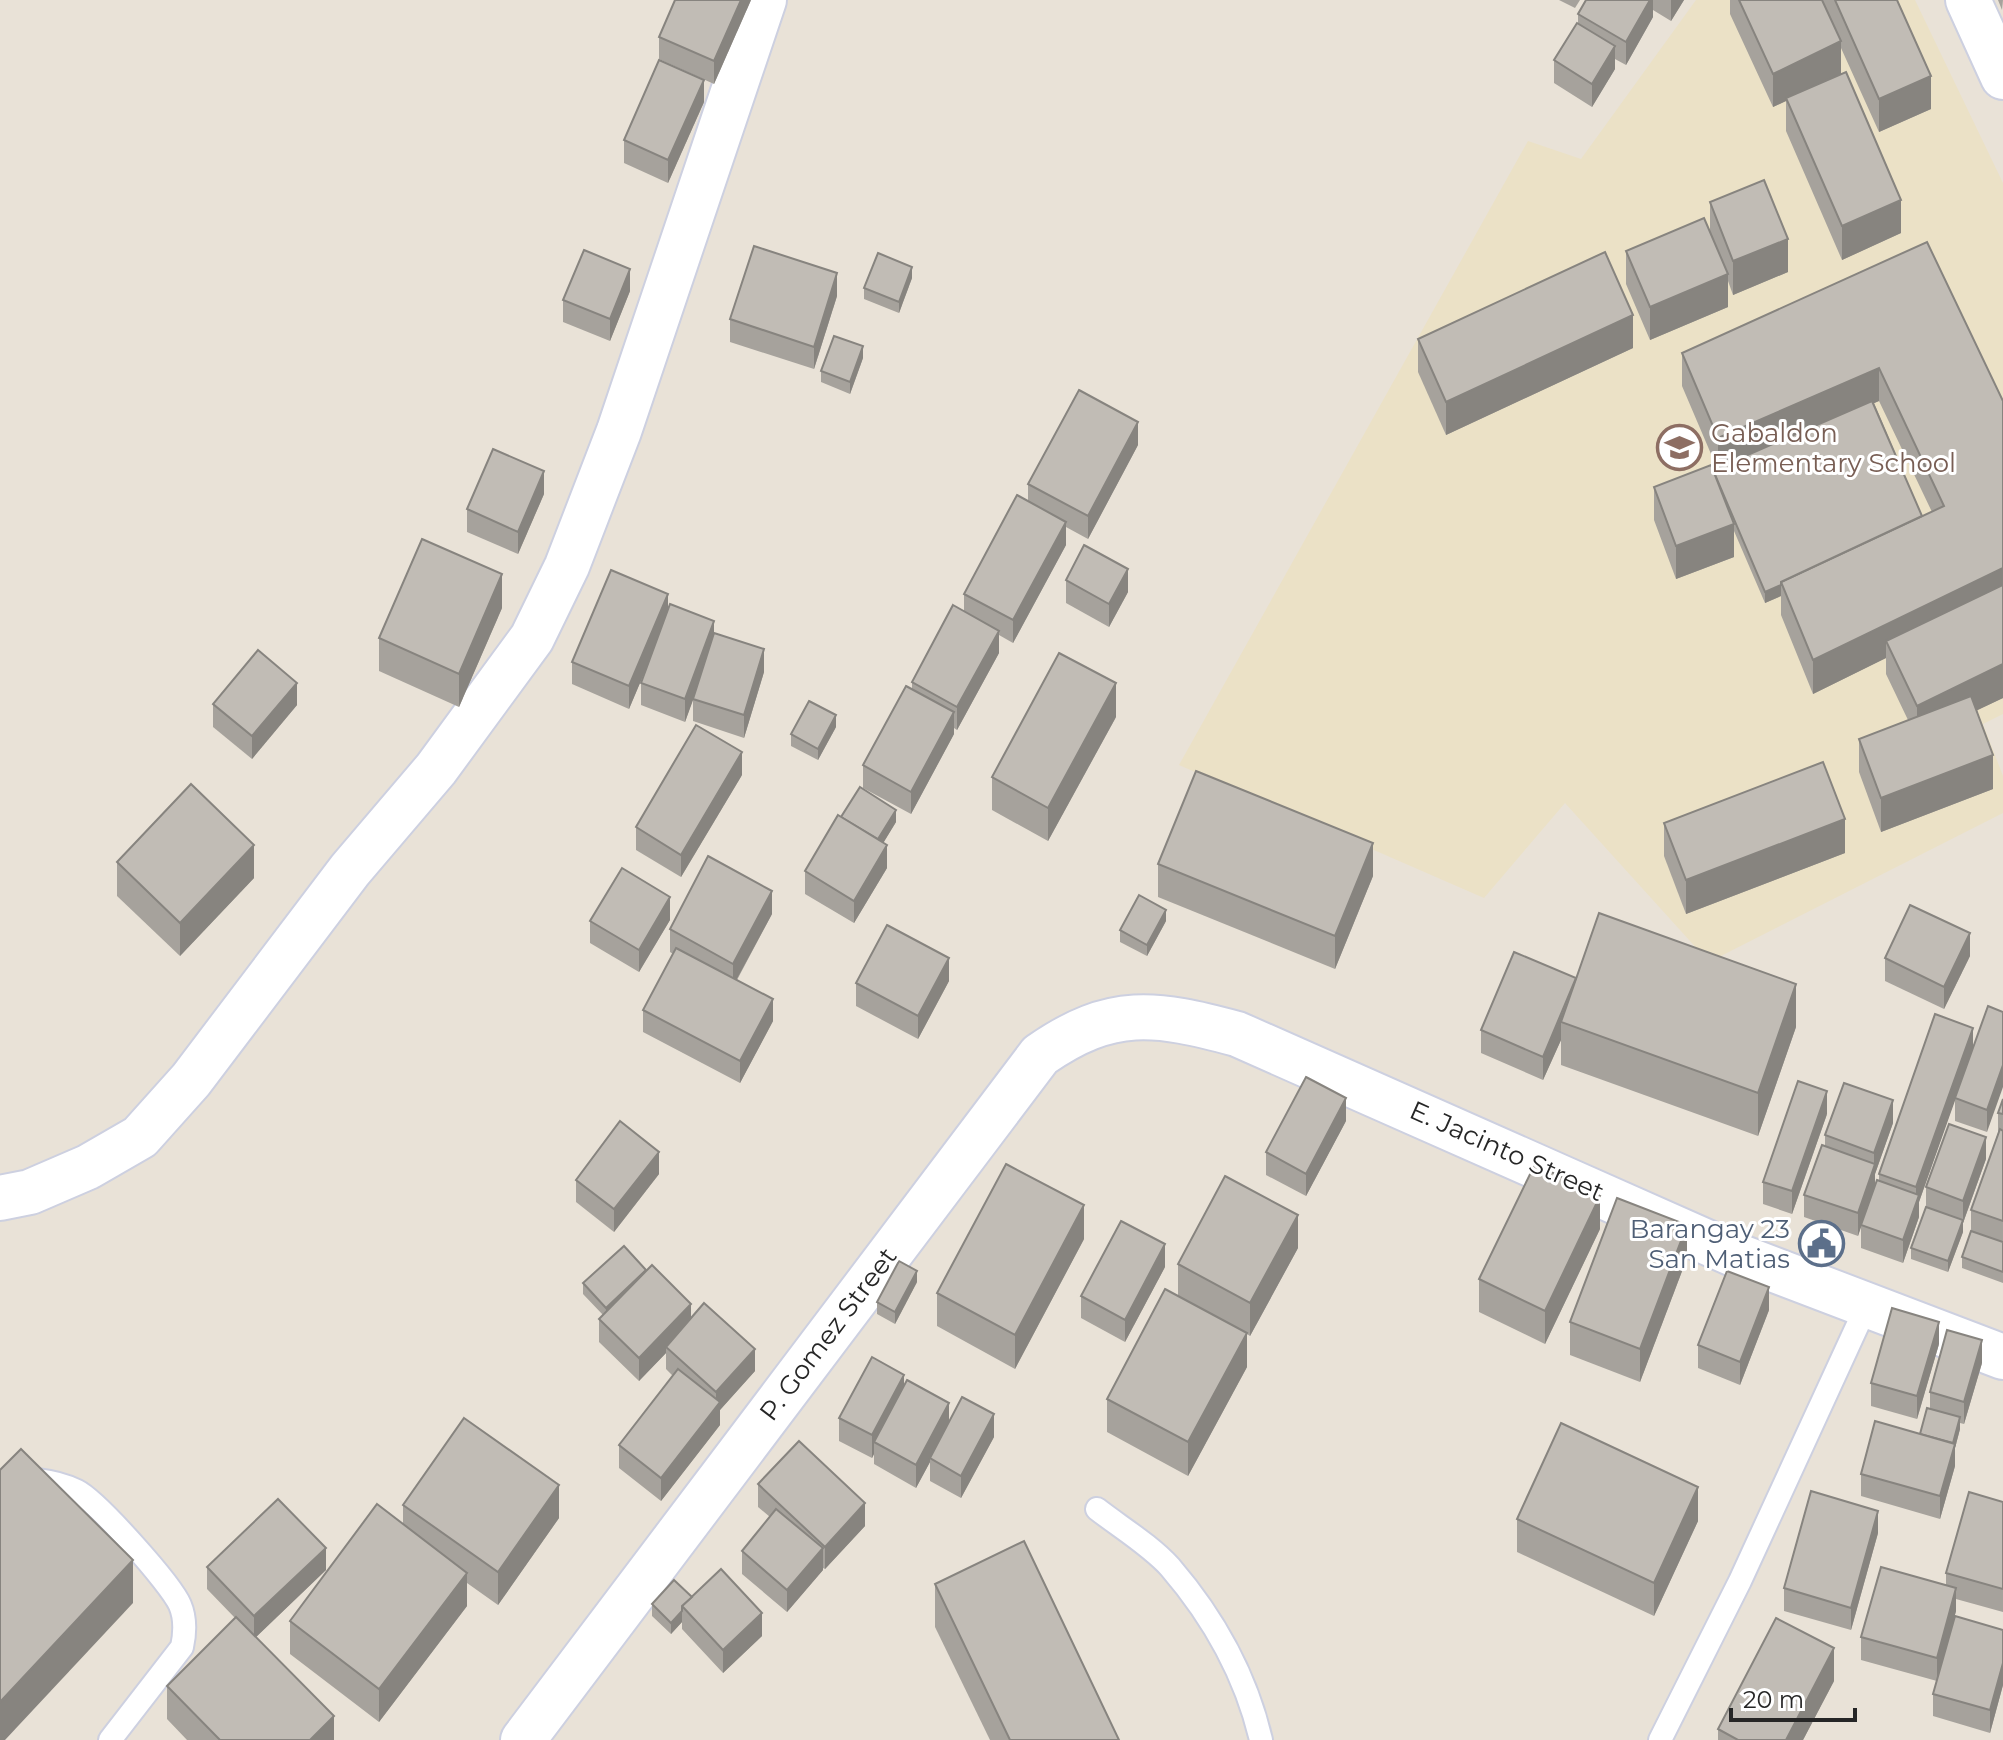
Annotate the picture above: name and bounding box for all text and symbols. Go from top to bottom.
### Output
place label: Gabaldon Elementary School [1711,417,1956,479]
school or university icon: Gabaldon Elementary School [1656,424,1704,472]
street label: E. Jacinto Street [1405,1094,1609,1208]
place label: Barangay 23 San Matias [1630,1213,1790,1275]
public building icon: Barangay 23 San Matias [1797,1220,1845,1268]
street label: P. Gomez Street [752,1241,904,1427]
scale bar [1731,1672,1855,1722]
text: 20 m [1743,1685,1804,1714]

